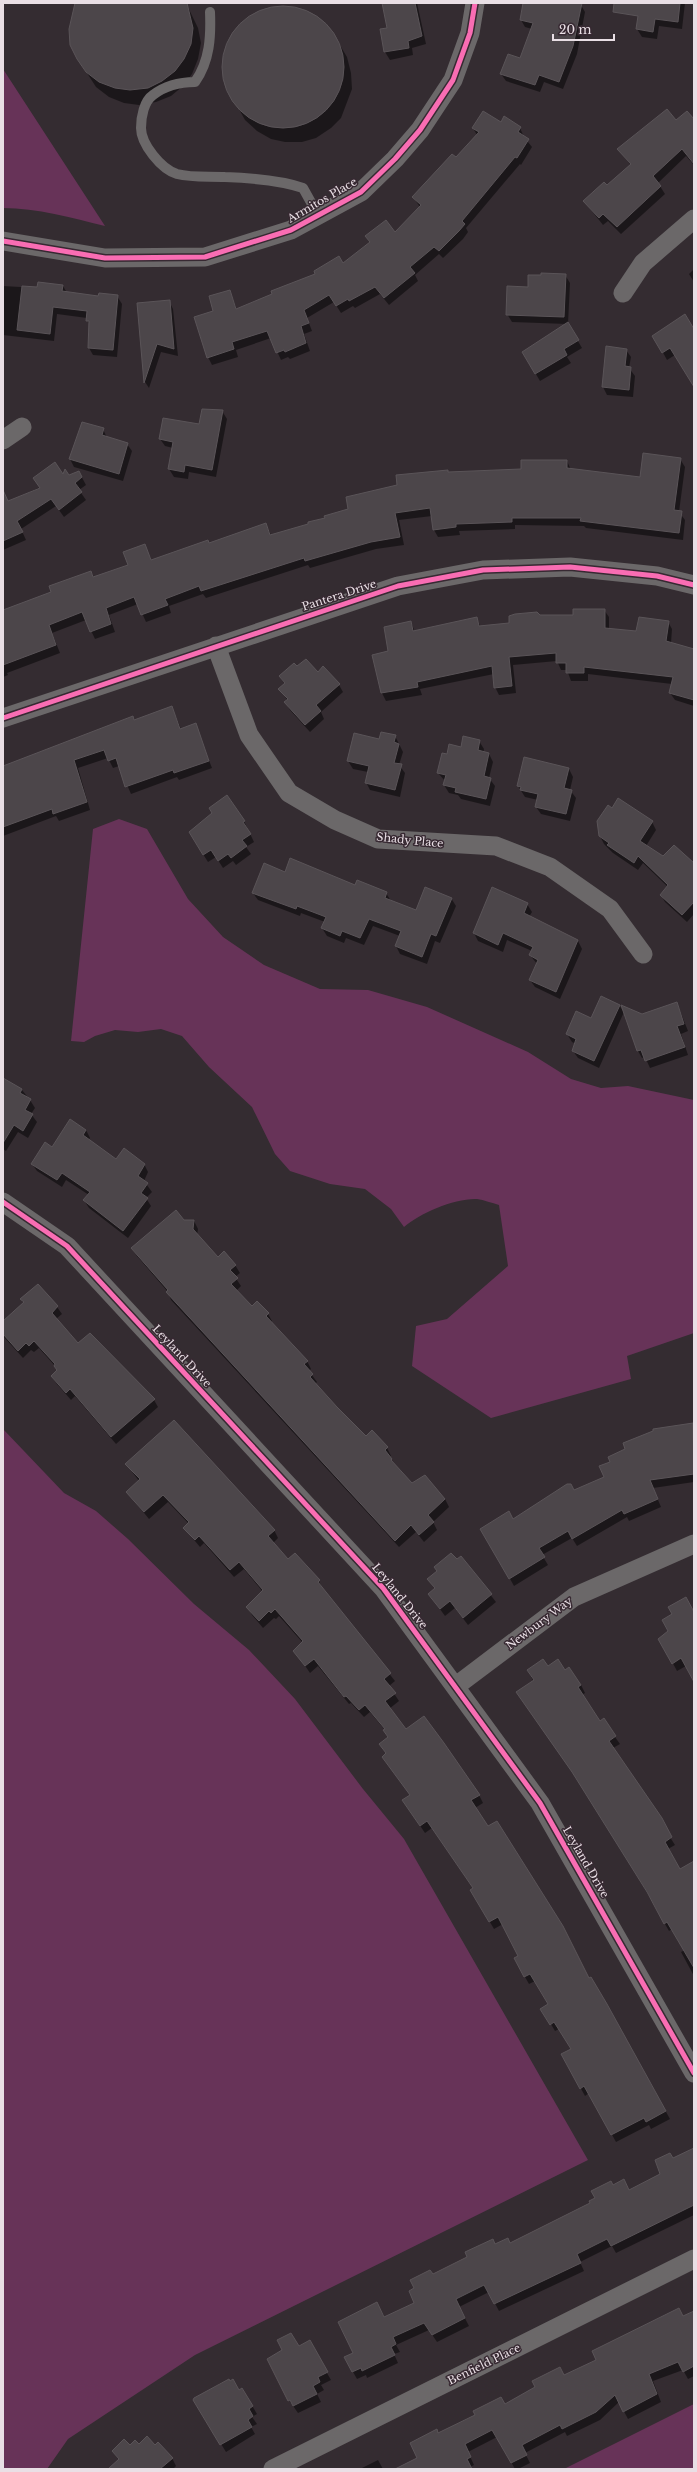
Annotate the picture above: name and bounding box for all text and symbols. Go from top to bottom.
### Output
scale bar [553,16,614,42]
text: 20 m [559,22,591,37]
street label: Armitos Place [284,174,359,226]
street label: Pantera Drive [300,576,378,614]
street label: Shady Place [376,830,444,850]
street label: Leyland Drive [149,1322,215,1390]
street label: Leyland Drive [369,1560,431,1632]
street label: Newbury Way [503,1594,575,1652]
street label: Leyland Drive [560,1824,612,1900]
street label: Benfield Place [445,2340,523,2388]

